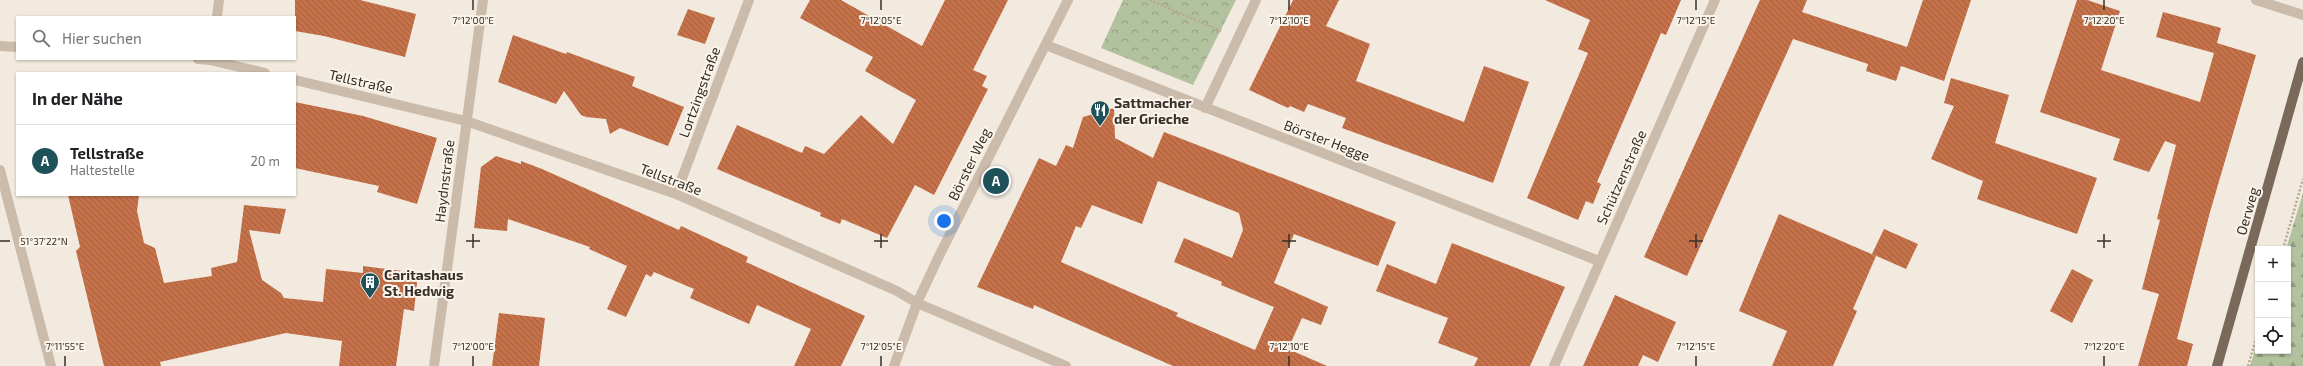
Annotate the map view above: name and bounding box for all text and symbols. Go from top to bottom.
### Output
text: 7°12'00"E [452,14,494,26]
text: 7°12'05"E [861,14,902,26]
text: 7°12'10"E [1269,14,1309,26]
text: 7°12'15"E [1677,14,1716,26]
text: 7°12'20"E [2083,14,2125,26]
search box [16,16,296,60]
icon: search [30,27,52,49]
text: Hier suchen [62,29,142,47]
street label: Lortzingstraße [675,44,723,140]
street label: Tellstraße [327,65,395,97]
text: In der Nähe [32,88,123,108]
place label: Sattmacher der Grieche [1114,94,1191,127]
restaurant icon: Sattmacher der Grieche [1089,99,1111,127]
street label: Börster Hegge [1282,116,1372,164]
street label: Börster Weg [944,125,994,203]
street label: Schützenstraße [1593,127,1649,227]
street label: Haydnstraße [430,139,458,223]
text: Tellstraße [70,144,144,162]
text: A [41,153,49,169]
text: 20 m [251,153,280,169]
street label: Tellstraße [638,159,704,199]
text: Haltestelle [70,162,135,178]
pin: A [983,166,1009,196]
street label: Oerweg [2232,185,2262,237]
your location [934,211,954,231]
text: 51°37'22"N [20,235,68,247]
map controls [2255,246,2291,354]
button: + [2255,246,2291,282]
place label: Caritashaus St. Hedwig [384,266,463,299]
building icon: Caritashaus St. Hedwig [359,271,381,299]
button: − [2255,282,2291,318]
button: locate [2255,318,2291,354]
text: 7°11'55"E [46,340,85,352]
text: 7°12'00"E [452,340,494,352]
text: 7°12'05"E [861,340,902,352]
text: 7°12'10"E [1269,340,1309,352]
text: 7°12'15"E [1677,340,1716,352]
text: 7°12'20"E [2083,340,2125,352]

